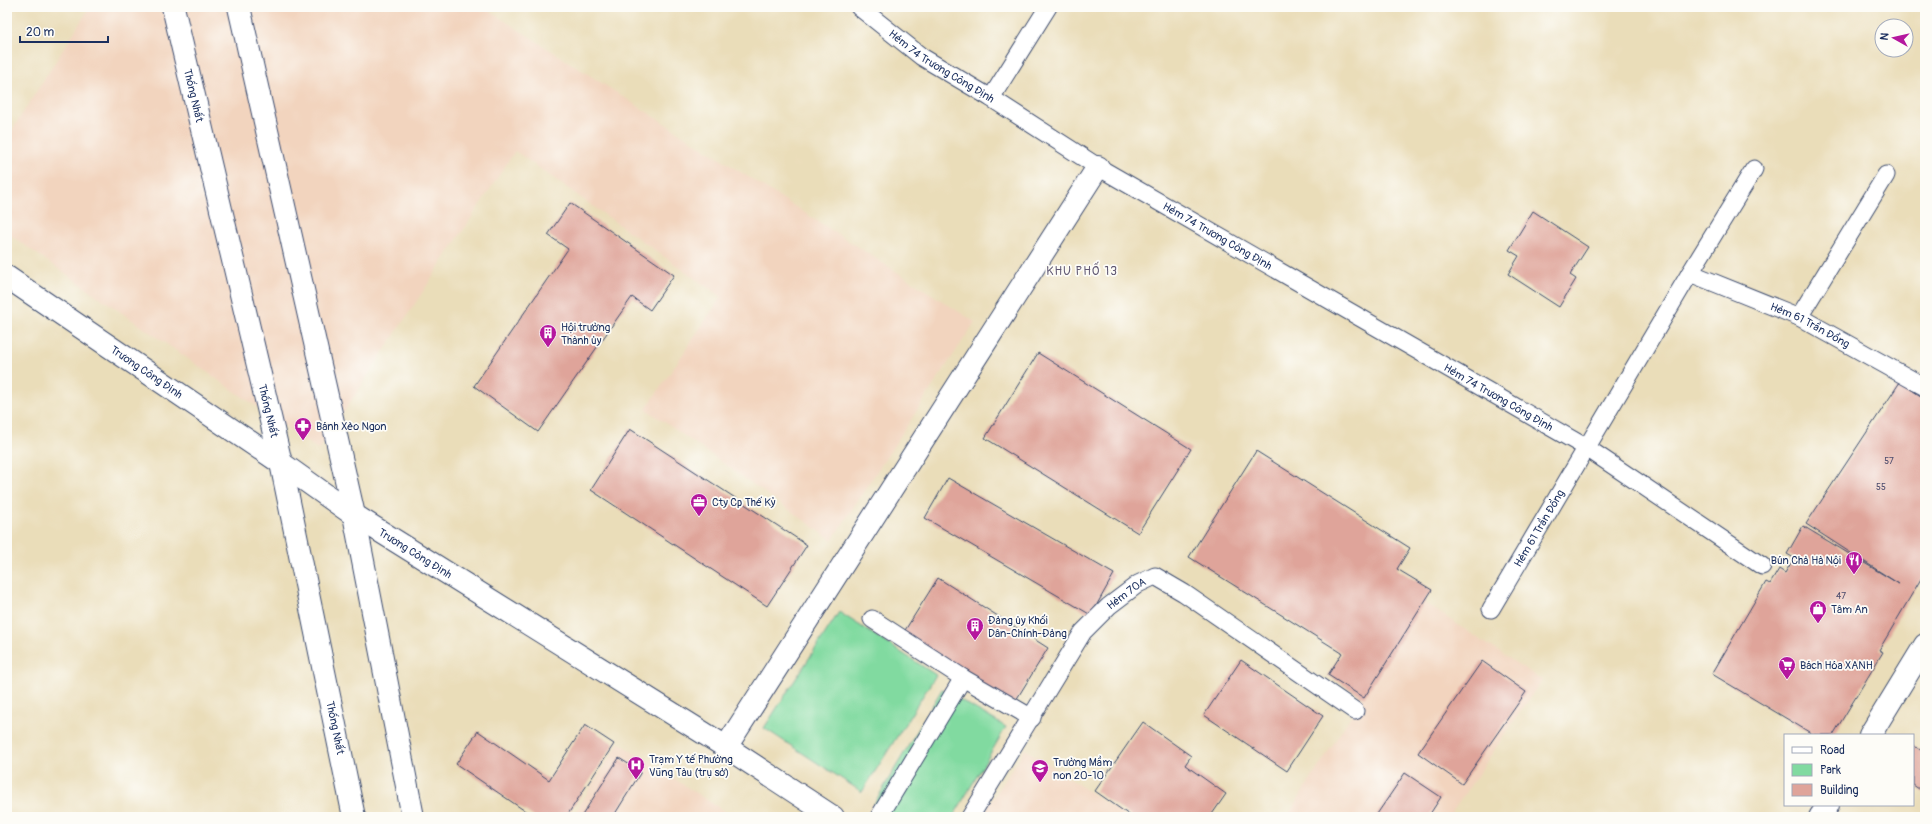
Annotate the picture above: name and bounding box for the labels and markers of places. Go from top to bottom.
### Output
place label: Hội trường Thành ủy [561,321,611,347]
building icon: Hội trường Thành ủy [538,323,558,348]
pharmacy icon: Bánh Xèo Ngon [293,416,313,441]
place label: Bánh Xèo Ngon [316,420,387,433]
office icon: Cty Cp Thế Kỷ [689,492,709,517]
place label: Cty Cp Thế Kỷ [712,496,776,509]
restaurant icon: Bún Chả Hà Nội [1844,550,1864,575]
place label: Bún Chả Hà Nội [1771,554,1841,567]
shop icon: Tâm An [1808,599,1828,624]
place label: Tâm An [1831,603,1868,616]
place label: Đảng ủy Khối Dân-Chính-Đảng [988,614,1067,640]
building icon: Đảng ủy Khối Dân-Chính-Đảng [965,616,985,641]
supermarket icon: Bách Hóa XANH [1777,655,1797,680]
place label: Bách Hóa XANH [1800,659,1873,672]
place label: Trạm Y tế Phường Vũng Tàu (trụ sở) [649,753,733,779]
hospital icon: Trạm Y tế Phường Vũng Tàu (trụ sở) [626,755,646,780]
place label: Trường Mầm non 20-10 [1053,755,1112,782]
school or university icon: Trường Mầm non 20-10 [1030,758,1050,783]

